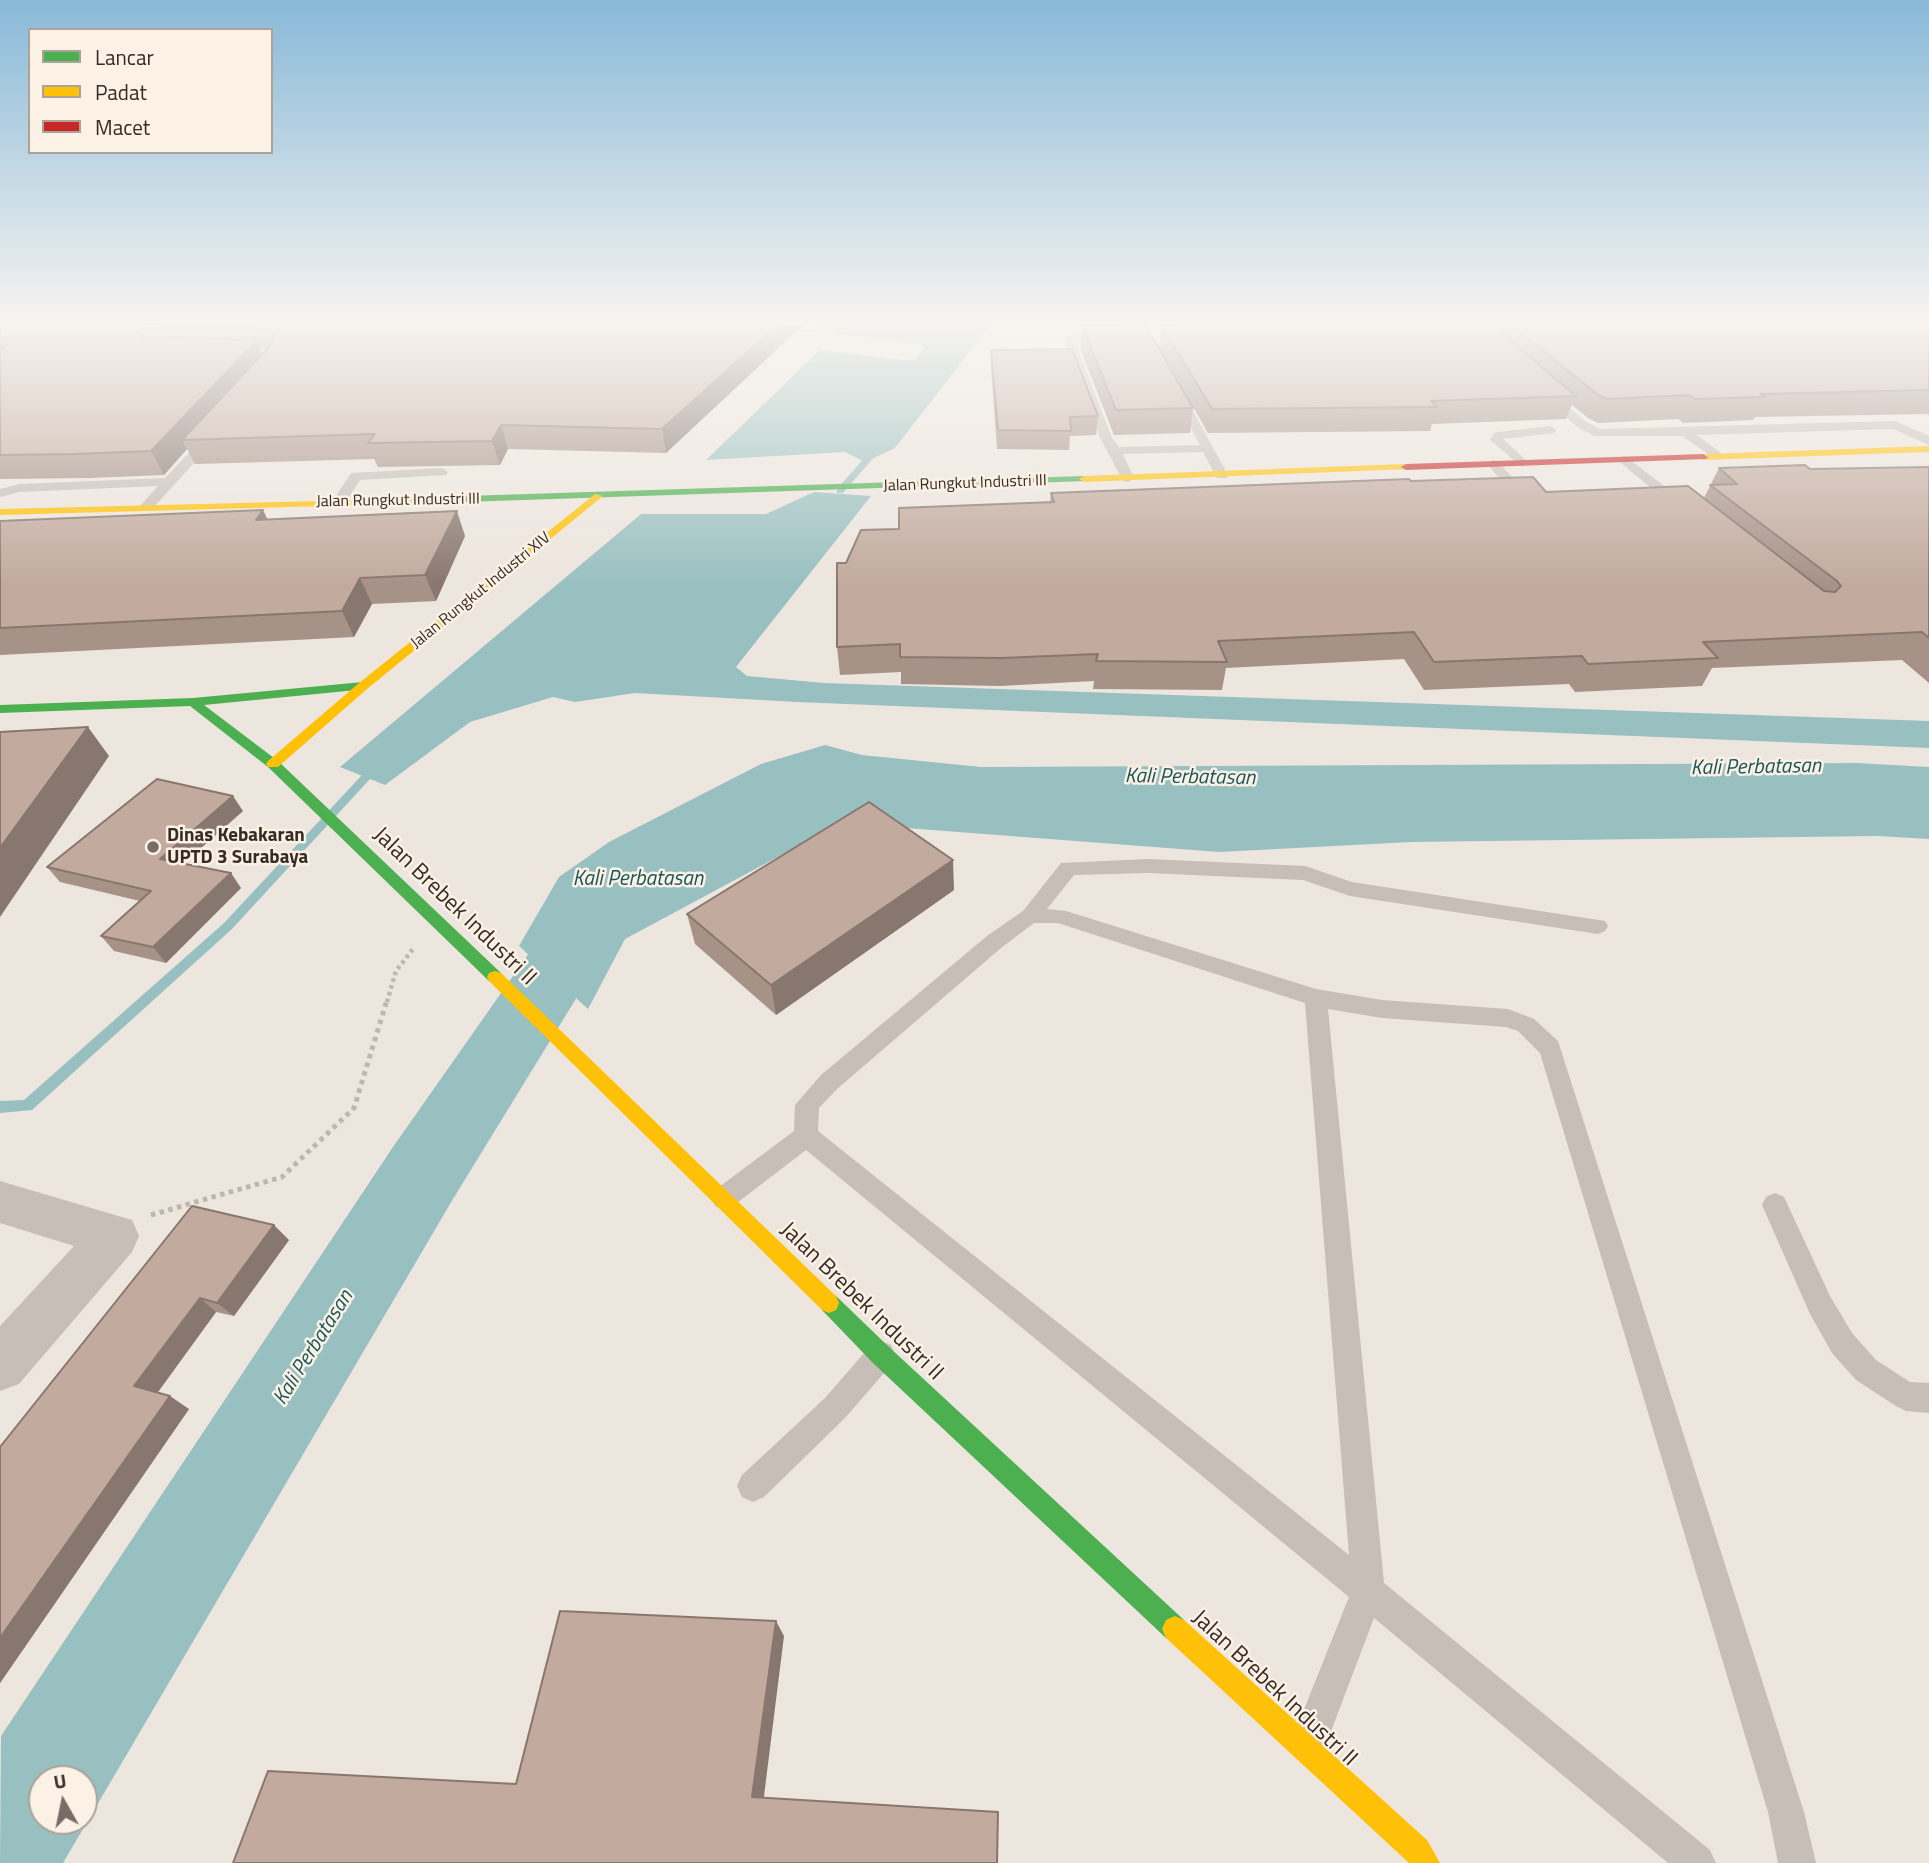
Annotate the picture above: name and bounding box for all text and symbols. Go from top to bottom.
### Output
legend [28,28,273,154]
text: Lancar [95,41,154,73]
text: Padat [95,76,147,108]
text: Macet [95,111,150,143]
street label: Jalan Rungkut Industri III [883,472,1047,496]
street label: Jalan Rungkut Industri III [316,490,480,512]
street label: Jalan Rungkut Industri XIV [407,529,555,653]
water label: Kali Perbatasan [1691,754,1821,782]
water label: Kali Perbatasan [1125,764,1255,792]
street label: Jalan Brebek Industri II [367,822,541,992]
place label: Dinas Kebakaran UPTD 3 Surabaya [167,825,308,869]
marker: Dinas Kebakaran UPTD 3 Surabaya [145,839,161,855]
water label: Kali Perbatasan [573,867,703,893]
street label: Jalan Brebek Industri II [774,1217,948,1387]
water label: Kali Perbatasan [269,1286,359,1410]
street label: Jalan Brebek Industri II [1186,1605,1362,1773]
north arrow [28,1765,98,1835]
text: U [52,1765,68,1796]

